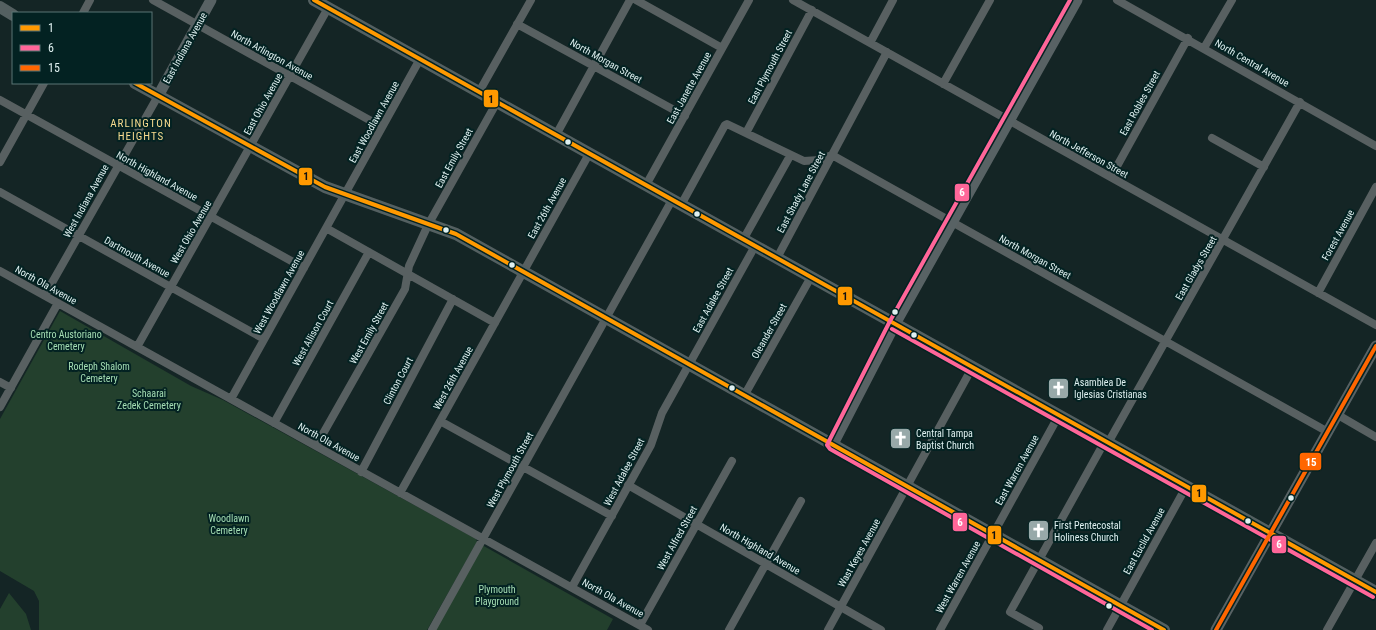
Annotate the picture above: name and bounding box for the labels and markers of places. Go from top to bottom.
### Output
unlabelled marker [563,137,573,147]
unlabelled marker [692,209,702,219]
unlabelled marker [441,225,451,235]
unlabelled marker [507,260,517,270]
unlabelled marker [890,307,900,317]
unlabelled marker [909,330,919,340]
church icon: Asamblea De Iglesias Cristianas [1045,375,1071,401]
place label: Asamblea De Iglesias Cristianas [1074,377,1147,400]
unlabelled marker [727,383,737,393]
church icon: Central Tampa Baptist Church [887,426,913,452]
place label: Central Tampa Baptist Church [916,428,974,451]
unlabelled marker [1286,493,1296,503]
unlabelled marker [1243,516,1253,526]
church icon: First Pentecostal Holiness Church [1026,518,1052,544]
place label: First Pentecostal Holiness Church [1054,520,1121,543]
unlabelled marker [1104,601,1114,611]

